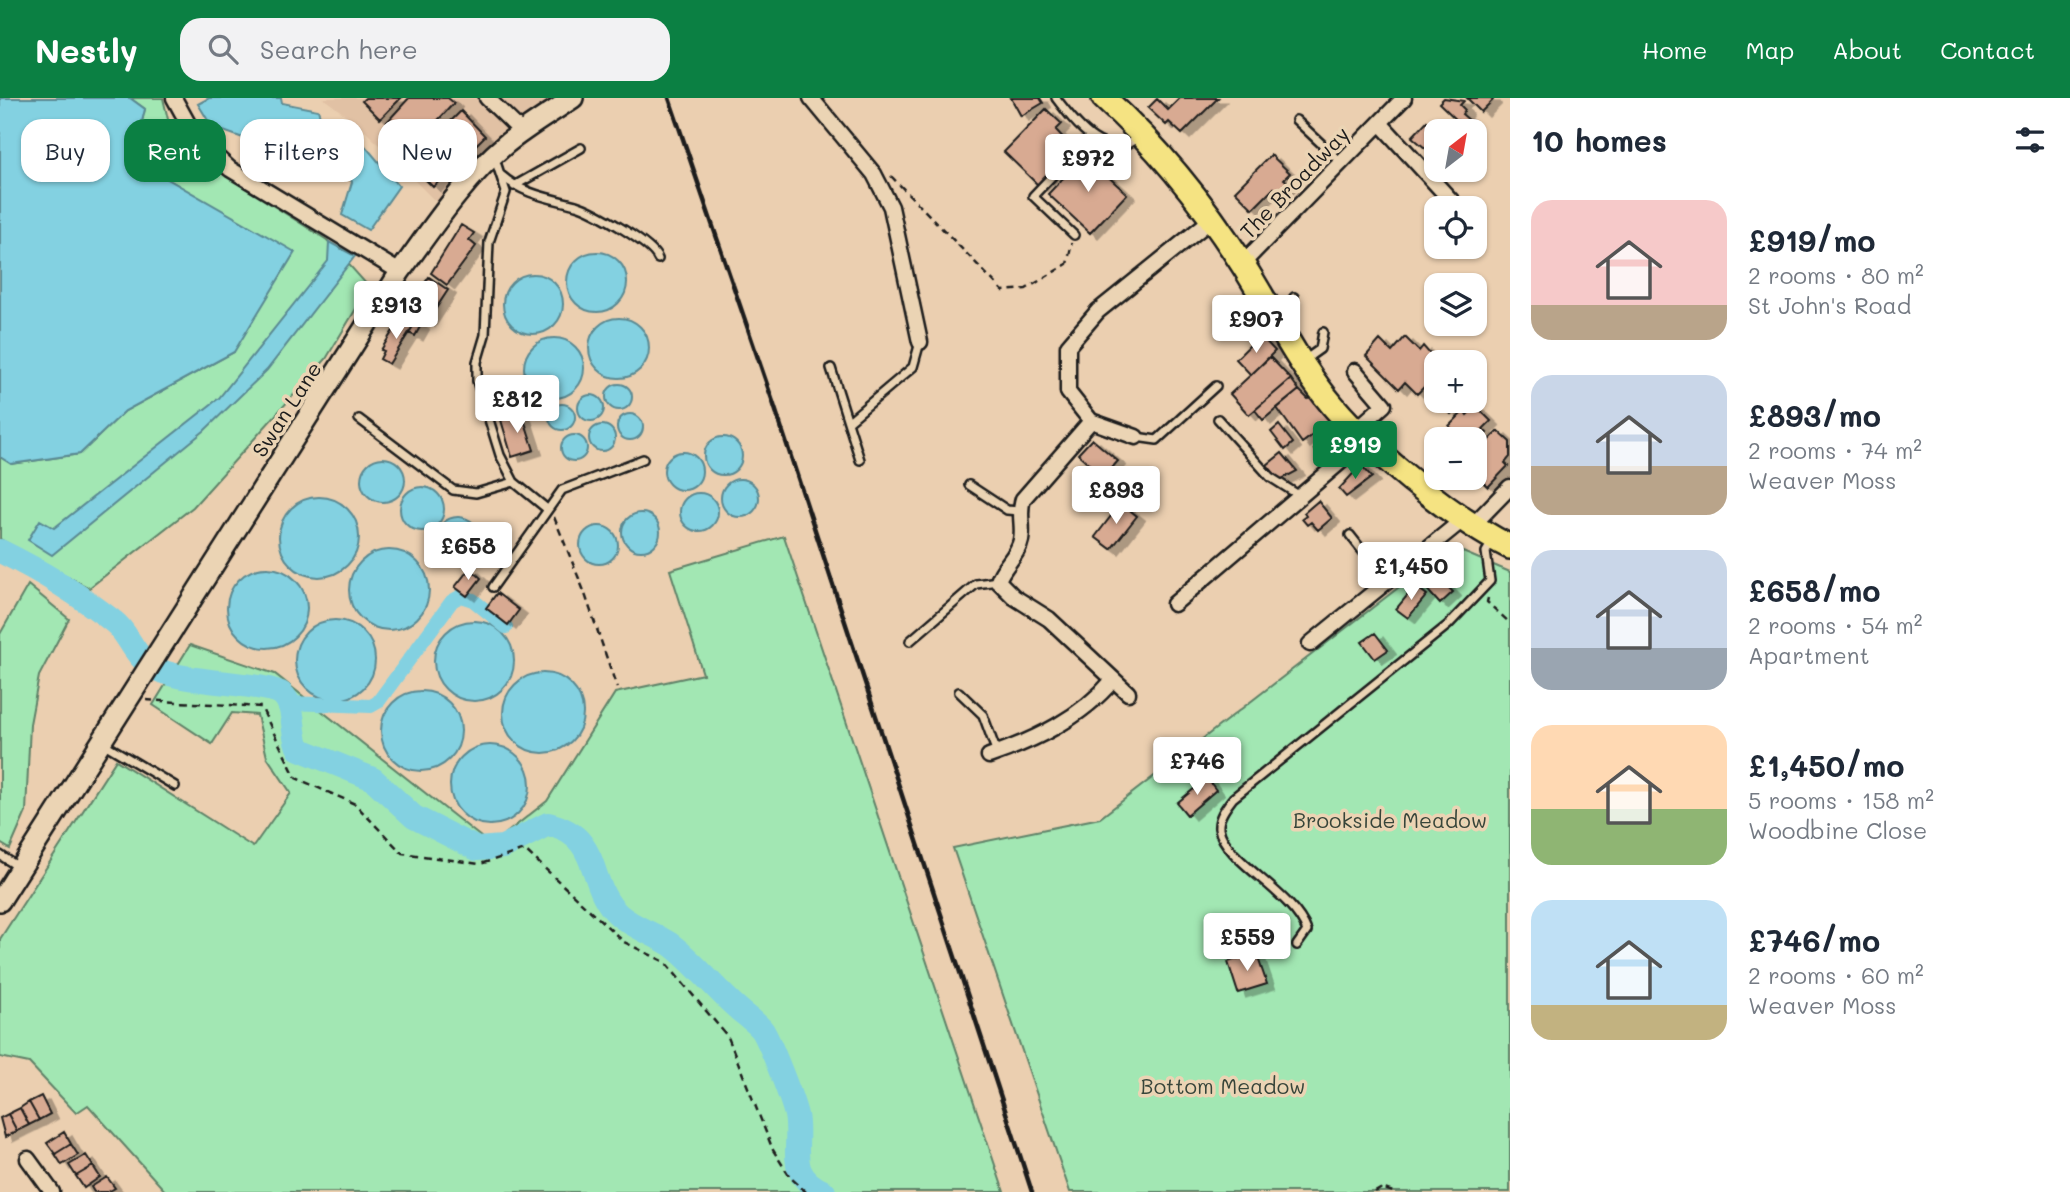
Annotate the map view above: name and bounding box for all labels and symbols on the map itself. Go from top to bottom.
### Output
north arrow [1424,119,1488,182]
street label: The Broadway [1234,120,1354,244]
pin: £972 [1047,134,1129,194]
pin: £913 [355,282,437,341]
pin: £907 [1215,296,1297,355]
street label: Swan Lane [245,356,327,462]
pin: £812 [476,376,558,435]
pin: £919 [1314,422,1396,481]
pin: £893 [1075,466,1157,526]
pin: £658 [427,522,509,582]
pin: £1,450 [1354,542,1468,602]
pin: £746 [1156,738,1238,797]
park label: Brookside Meadow [1293,806,1487,833]
pin: £559 [1206,914,1288,973]
park label: Bottom Meadow [1141,1072,1305,1099]

